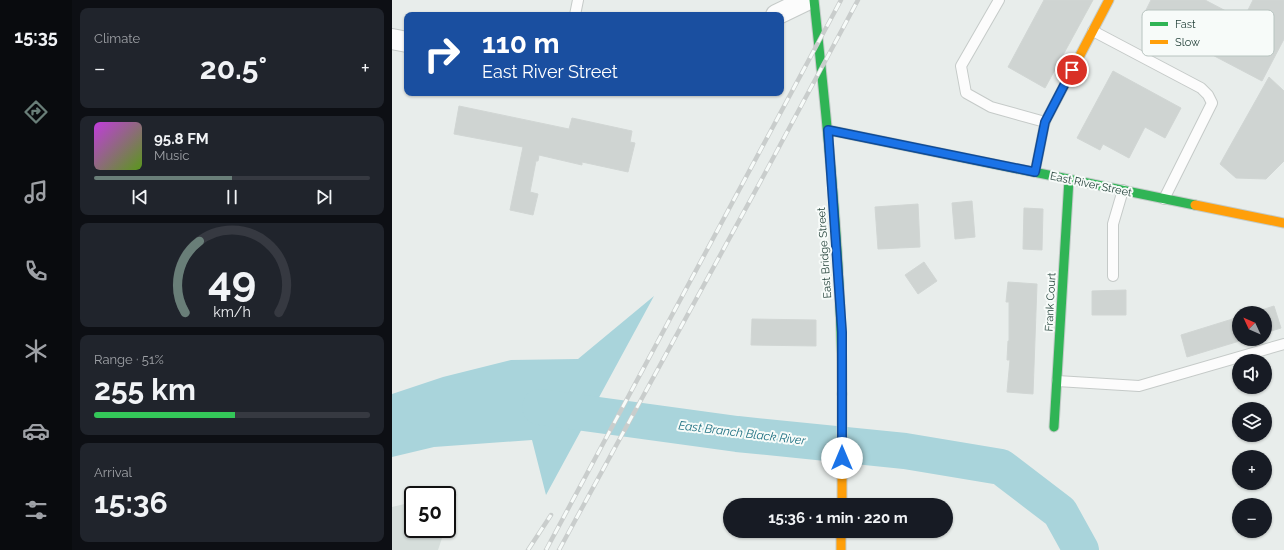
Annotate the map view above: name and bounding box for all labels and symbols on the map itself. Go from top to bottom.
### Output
legend [1142,10,1274,56]
text: Fast [1175,18,1196,31]
text: Slow [1175,36,1200,49]
pin [1055,53,1089,87]
street label: East River Street [1049,169,1133,200]
street label: East Bridge Street [815,207,834,299]
street label: Frank Court [1042,272,1059,332]
north arrow [1232,306,1272,346]
water label: East Branch Black River [678,418,807,448]
position arrow [821,437,863,479]
speed limit sign: 50 [404,486,456,538]

